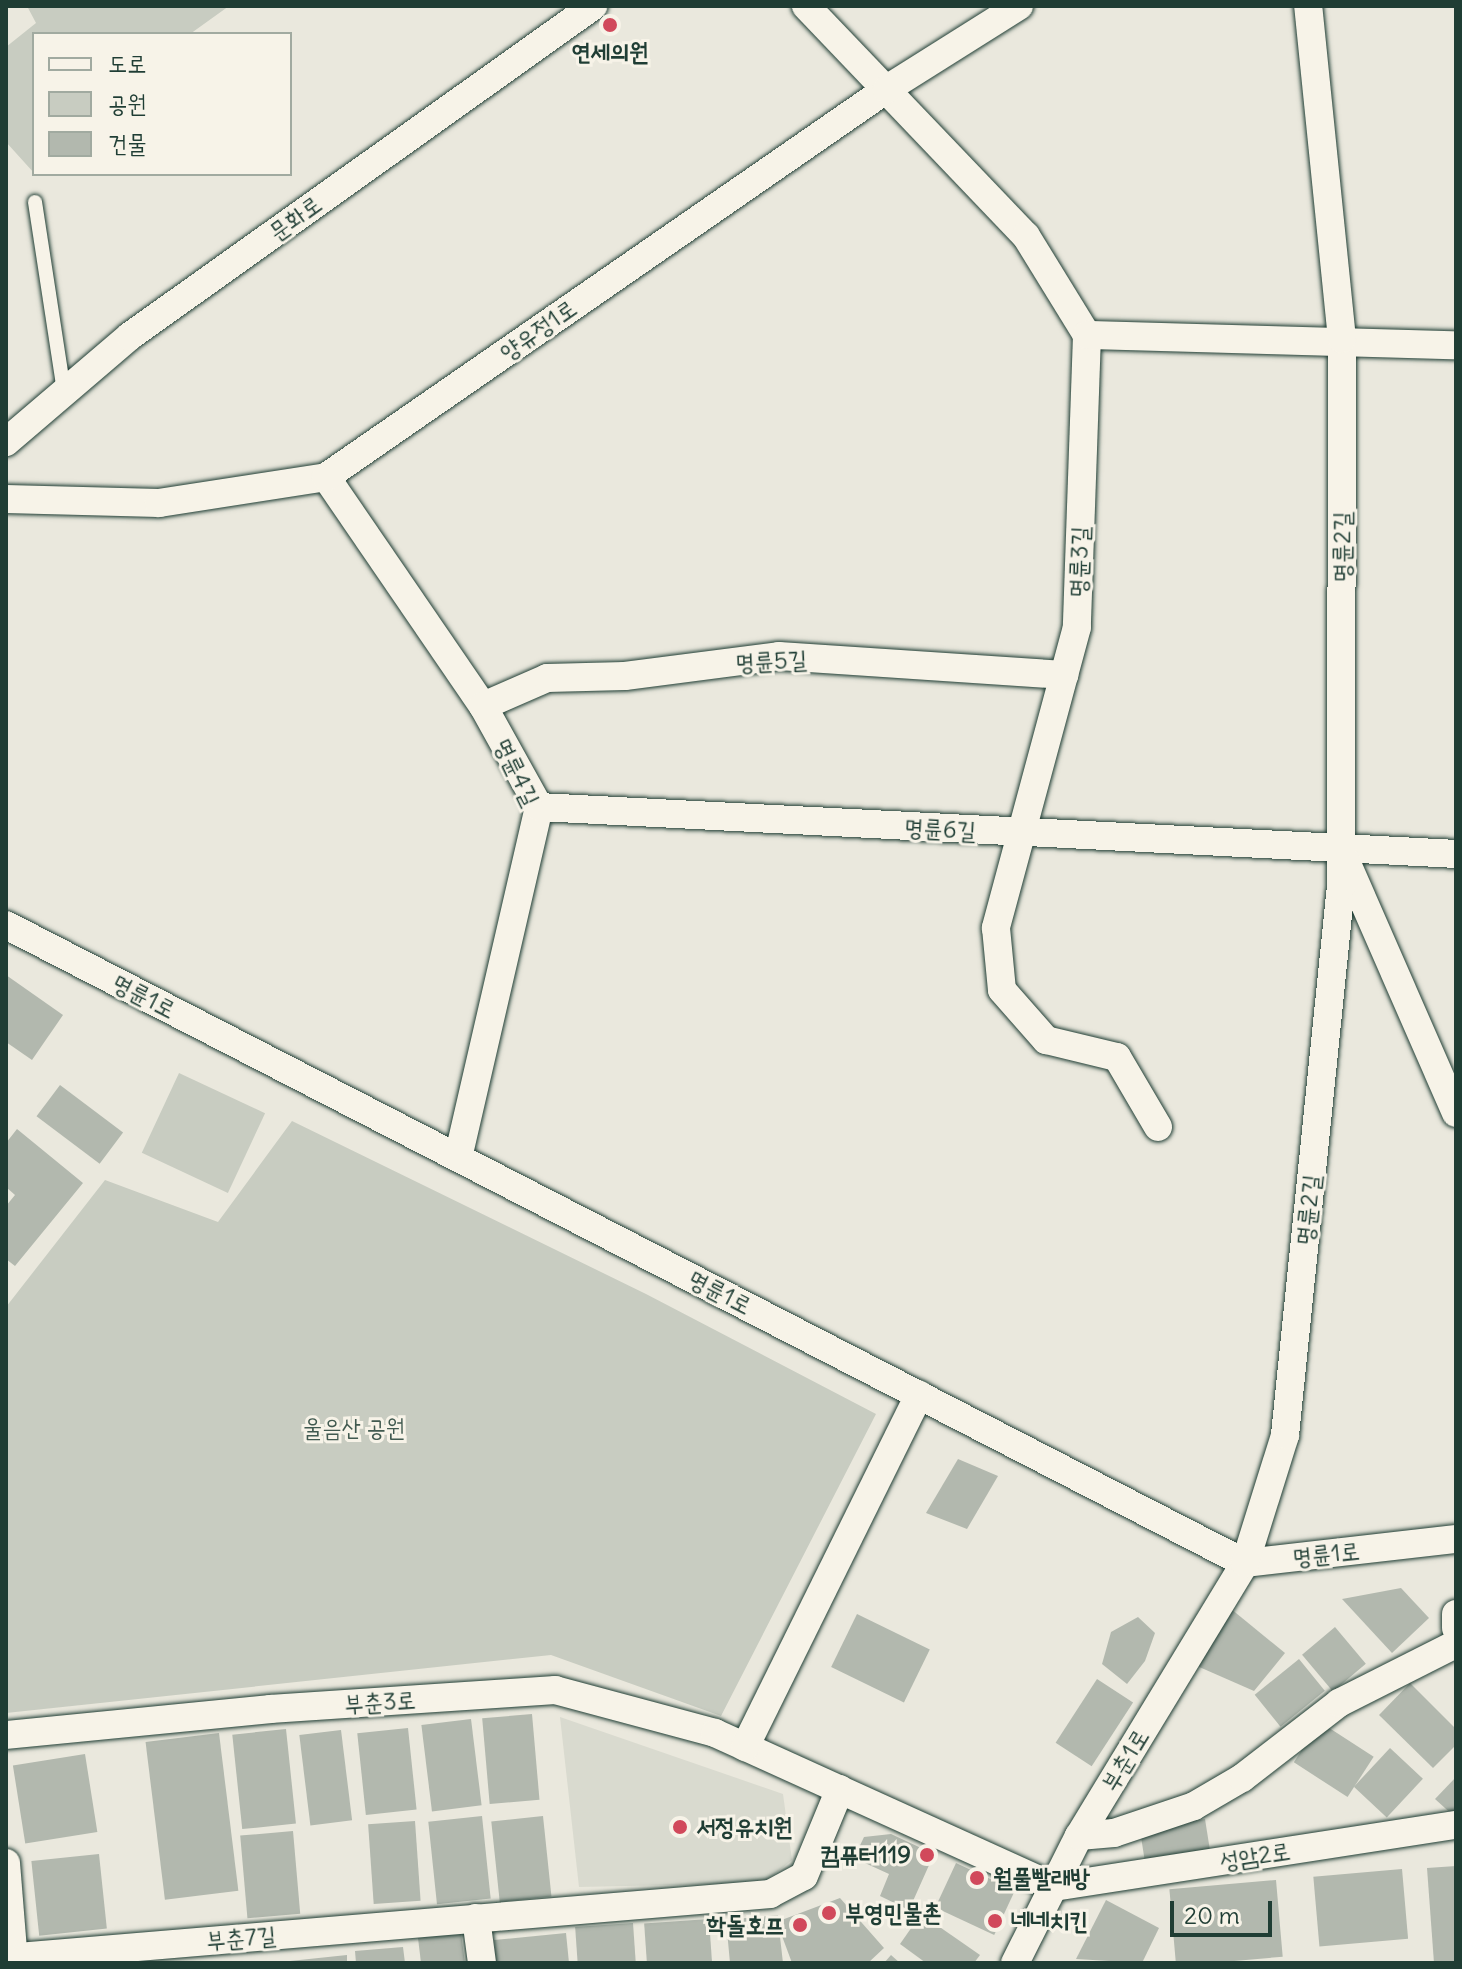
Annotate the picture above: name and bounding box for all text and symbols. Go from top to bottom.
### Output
marker: 연세의원 [601,16,619,34]
legend [32,32,292,176]
place label: 연세의원 [571,38,649,66]
text: 도로 [108,48,147,78]
text: 공원 [108,88,147,118]
text: 건물 [108,128,147,158]
street label: 문화로 [263,189,327,247]
street label: 양유정1로 [494,293,582,367]
street label: 명륜2길 [1328,511,1356,583]
street label: 명륜3길 [1063,526,1095,598]
street label: 명륜5길 [734,645,808,677]
street label: 명륜4길 [488,733,546,811]
street label: 명륜6길 [903,813,977,845]
street label: 명륜1로 [107,968,181,1024]
street label: 명륜2길 [1290,1173,1326,1247]
street label: 명륜1로 [683,1264,757,1320]
park label: 울음산 공원 [303,1414,405,1442]
street label: 명륜1로 [1291,1536,1361,1572]
street label: 부춘3로 [343,1685,417,1719]
street label: 부춘1로 [1095,1724,1155,1796]
place label: 서정유치원 [696,1813,793,1841]
marker: 서정유치원 [671,1818,689,1836]
street label: 성암2로 [1218,1836,1292,1876]
place label: 컴퓨터119 [820,1841,911,1869]
marker: 컴퓨터119 [918,1846,936,1864]
place label: 월풀빨래방 [993,1864,1090,1892]
marker: 월풀빨래방 [968,1869,986,1887]
scale bar [1174,1885,1276,1935]
place label: 부영민물촌 [845,1899,942,1927]
text: 20 m [1184,1900,1240,1930]
marker: 부영민물촌 [820,1904,838,1922]
place label: 네네치킨 [1011,1907,1088,1935]
place label: 학돌호프 [707,1911,784,1939]
marker: 네네치킨 [986,1912,1004,1930]
marker: 학돌호프 [791,1916,809,1934]
street label: 부춘7길 [205,1921,277,1955]

